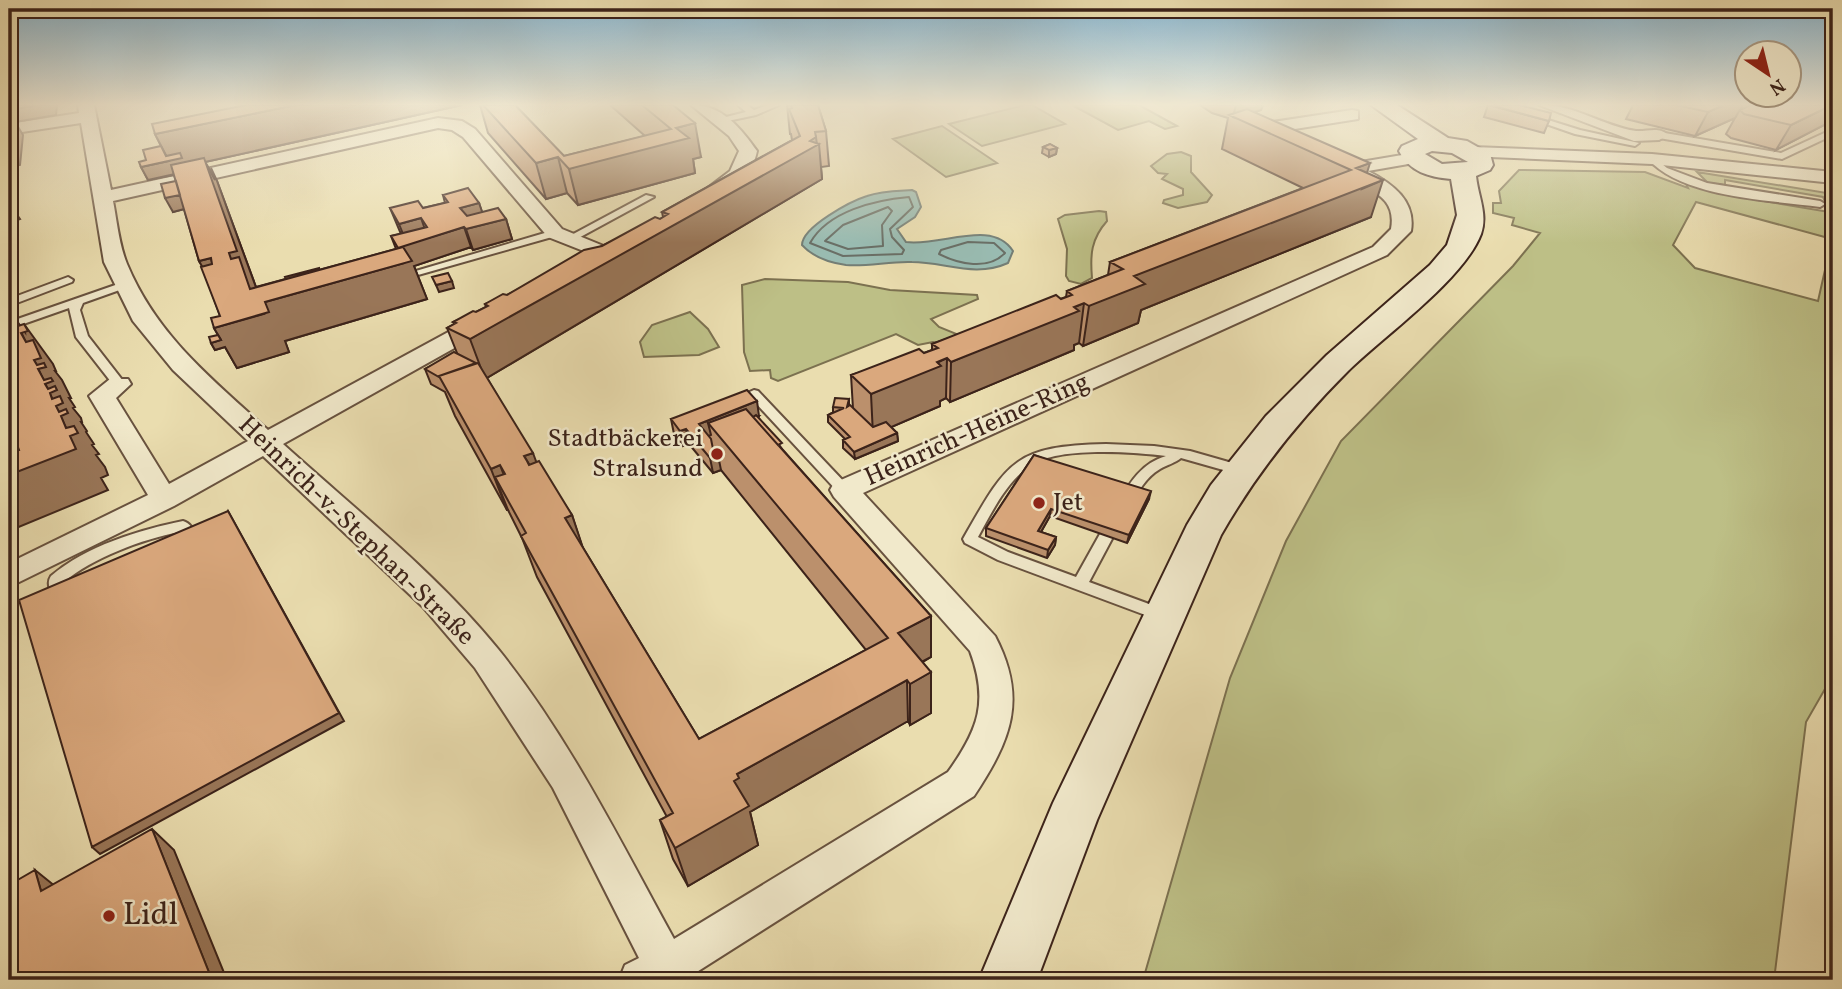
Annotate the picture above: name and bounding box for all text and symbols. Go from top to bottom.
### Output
north arrow [1734,38,1804,108]
text: N [1763,72,1790,101]
street label: Heinrich-Heine-Ring [859,364,1095,496]
street label: Heinrich-v.-Stephan-Straße [230,408,482,654]
place label: Stadtbäckerei Stralsund [547,421,703,487]
marker: Stadtbäckerei Stralsund [709,446,725,462]
place label: Jet [1053,485,1083,521]
marker: Jet [1031,495,1047,511]
place label: Lidl [123,894,178,938]
marker: Lidl [101,908,117,924]

